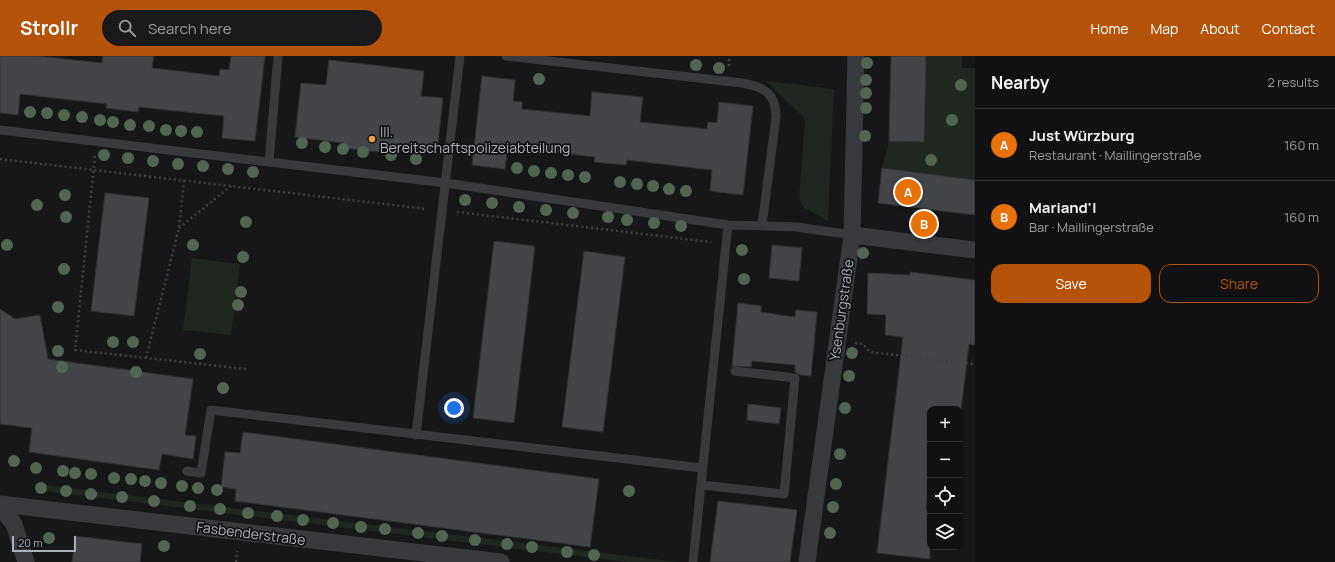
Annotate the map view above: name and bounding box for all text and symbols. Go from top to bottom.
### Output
search box [102,10,382,46]
text: Strollr [20,15,78,41]
icon: search [116,17,138,39]
text: Search here [148,18,231,39]
text: Home [1091,19,1128,38]
text: Map [1150,19,1178,38]
text: About [1200,19,1240,38]
text: Contact [1262,19,1315,38]
text: Nearby [991,71,1049,94]
text: 2 results [1267,73,1319,91]
place label: III. Bereitschaftspolizeiabteilung [380,122,570,157]
text: Just Würzburg [1029,125,1135,146]
marker: III. Bereitschaftspolizeiabteilung [367,134,377,144]
text: A [1000,136,1008,154]
text: 160 m [1284,136,1319,154]
text: Restaurant · Maillingerstraße [1029,146,1201,164]
pin: A [895,177,921,207]
text: Mariand'l [1029,197,1096,218]
text: B [1000,208,1008,226]
text: 160 m [1284,208,1319,226]
pin: B [911,209,937,239]
text: Bar · Maillingerstraße [1029,218,1154,236]
street label: Ysenburgstraße [824,258,858,362]
button: Save [991,264,1151,303]
button: Share [1159,264,1319,303]
your location [444,398,464,418]
map controls [927,406,963,550]
button: + [927,406,963,442]
button: − [927,442,963,478]
button: locate [927,478,963,514]
button: layers [927,514,963,550]
street label: Fasbenderstraße [195,517,307,549]
scale bar [12,534,76,553]
text: 20 m [18,535,43,550]

